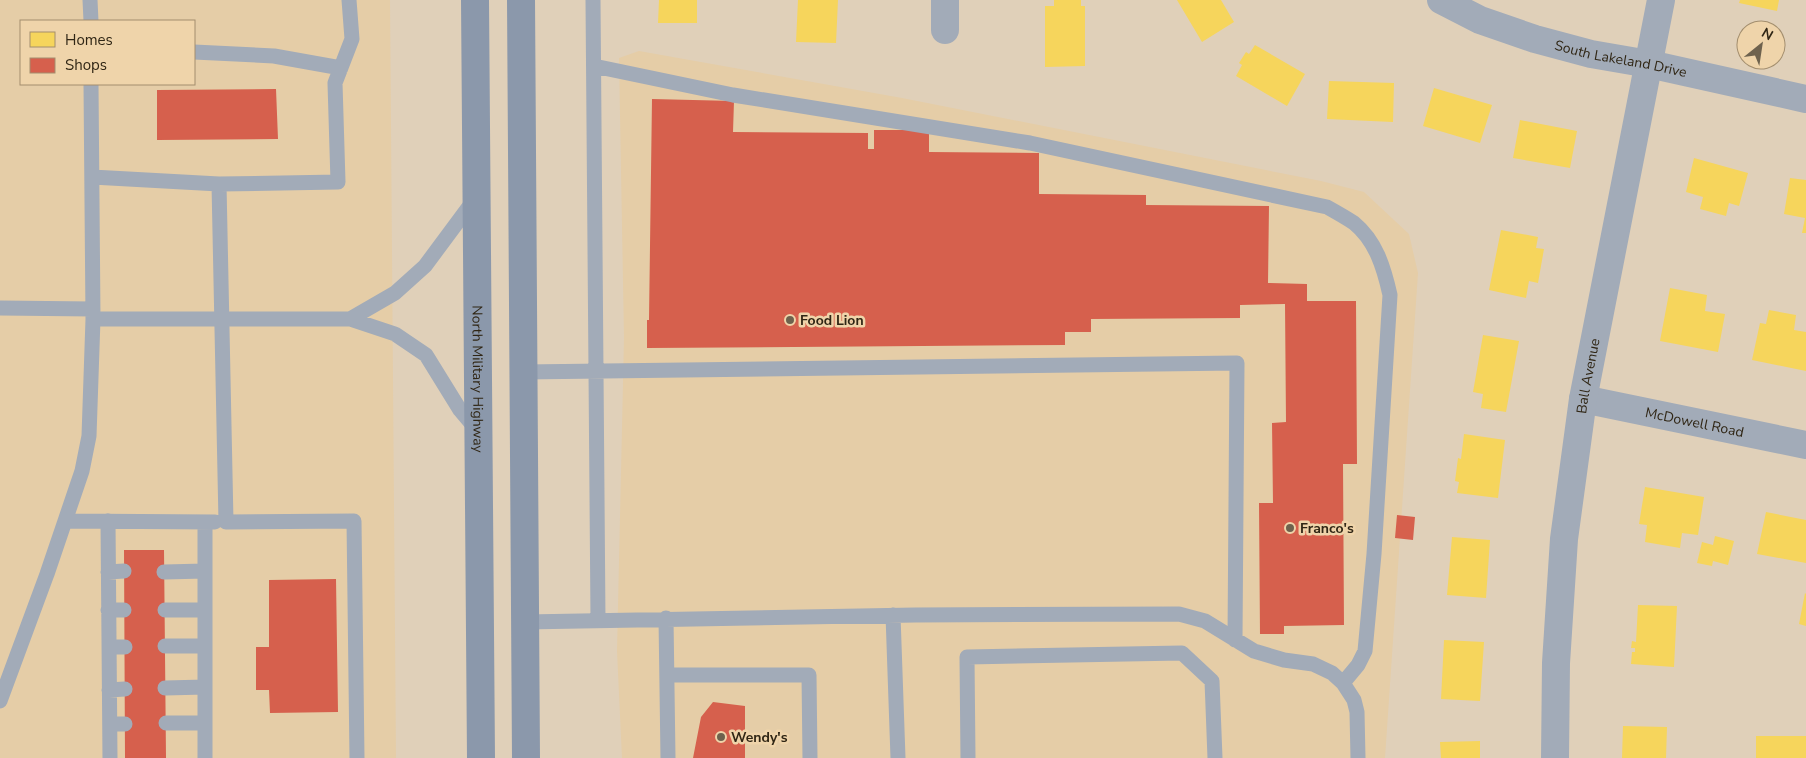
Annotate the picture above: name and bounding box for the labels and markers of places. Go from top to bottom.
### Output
place label: Food Lion [800,311,864,330]
marker: Food Lion [784,314,796,326]
place label: Franco's [1300,519,1354,538]
marker: Franco's [1284,522,1296,534]
place label: Wendy's [731,728,788,747]
marker: Wendy's [715,731,727,743]

